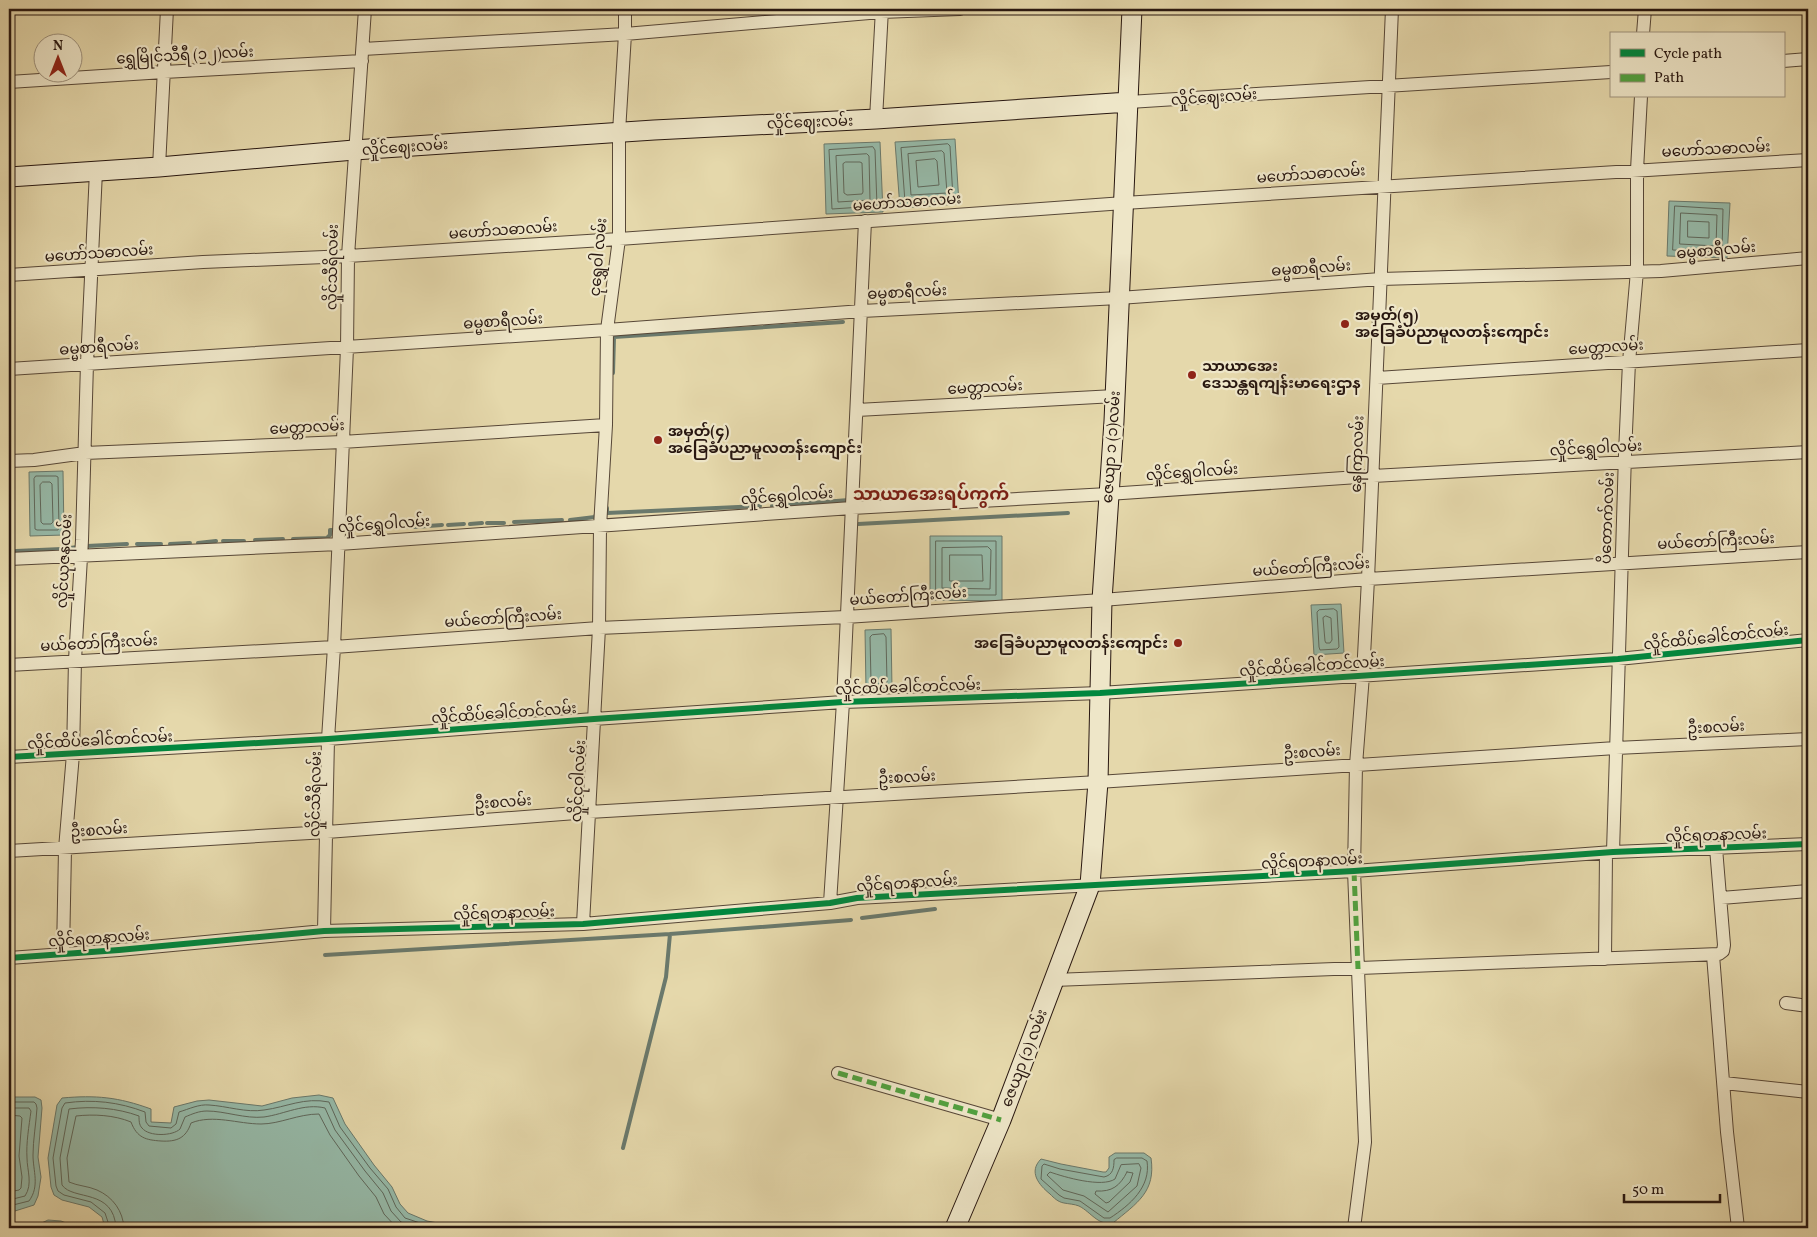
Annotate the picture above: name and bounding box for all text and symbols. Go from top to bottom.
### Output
north arrow [32,32,82,82]
legend [1610,32,1784,98]
text: N [53,37,63,56]
street label: ရွှေမြိုင်သီရီ (၁၂)လမ်း [116,41,254,71]
text: Cycle path [1654,44,1722,65]
text: Path [1654,68,1684,89]
street label: လှိုင်ဈေးလမ်း [1170,84,1258,112]
street label: လှိုင်ဈေးလမ်း [766,110,854,135]
street label: လှိုင်ဈေးလမ်း [361,134,449,162]
street label: မဟော်သဓာလမ်း [1661,136,1771,164]
street label: မဟော်သဓာလမ်း [1256,160,1366,190]
street label: မဟော်သဓာလမ်း [852,188,962,218]
street label: မဟော်သဓာလမ်း [448,216,558,246]
street label: ငုရွှေဝါ လမ်း [585,217,613,297]
street label: လှိုင်သီရိလမ်း [321,224,345,310]
street label: ဓမ္မစာရီလမ်း [1675,237,1757,266]
street label: မဟော်သဓာလမ်း [44,239,154,269]
street label: ဓမ္မစာရီလမ်း [1271,255,1352,283]
street label: ဓမ္မစာရီလမ်း [867,280,947,306]
place label: အမှတ်(၅) အခြေခံပညာမူလတန်းကျောင်း [1355,305,1549,344]
street label: ဓမ္မစာရီလမ်း [463,308,544,336]
marker: အမှတ်(၅) အခြေခံပညာမူလတန်းကျောင်း [1339,318,1351,330]
street label: ဓမ္မစာရီလမ်း [59,334,140,362]
street label: မေတ္တာလမ်း [1568,334,1644,362]
place label: သာယာအေး ဒေသန္တရကျန်းမာရေးဌာန [1202,357,1361,395]
marker: သာယာအေး ဒေသန္တရကျန်းမာရေးဌာန [1186,369,1198,381]
street label: မေတ္တာလမ်း [947,375,1023,401]
street label: ဇေယျာ ၁ (၁)လမ်း [1097,390,1127,504]
street label: မေတ္တာလမ်း [269,415,345,441]
street label: နေကြာလမ်း [1346,415,1370,493]
place label: အမှတ်(၄) အခြေခံပညာမူလတန်းကျောင်း [668,421,862,460]
marker: အမှတ်(၄) အခြေခံပညာမူလတန်းကျောင်း [652,434,664,446]
street label: လှိုင်ရွှေဝါလမ်း [1549,436,1643,462]
street label: လှိုင်ရွှေဝါလမ်း [1145,459,1239,487]
street label: ပိတောက်လမ်း [1595,472,1621,564]
district label: သာယာအေးရပ်ကွက် [853,482,1009,508]
street label: လှိုင်ရွှေဝါလမ်း [740,483,834,511]
street label: လှိုင်ရွှေဝါလမ်း [337,511,431,539]
street label: လှိုင်ယုဇနလမ်း [52,513,78,609]
street label: မယ်တော်ကြီးလမ်း [1657,528,1775,556]
street label: မယ်တော်ကြီးလမ်း [1252,553,1371,583]
street label: မယ်တော်ကြီးလမ်း [849,582,968,612]
street label: မယ်တော်ကြီးလမ်း [444,604,563,634]
street label: လှိုင်ထိပ်ခေါင်တင်လမ်း [1643,619,1790,657]
street label: မယ်တော်ကြီးလမ်း [40,630,158,658]
place label: အခြေခံပညာမူလတန်းကျောင်း [974,633,1168,655]
marker: အခြေခံပညာမူလတန်းကျောင်း [1172,637,1184,649]
street label: လှိုင်ထိပ်ခေါင်တင်လမ်း [1239,651,1385,683]
street label: လှိုင်ထိပ်ခေါင်တင်လမ်း [835,674,981,702]
street label: လှိုင်ထိပ်ခေါင်တင်လမ်း [431,698,577,730]
street label: ဦးစလမ်း [1687,716,1745,740]
street label: လှိုင်ထိပ်ခေါင်တင်လမ်း [27,726,173,756]
street label: လှိုင်ငုဝါလမ်း [566,739,592,823]
street label: ဦးစလမ်း [1283,740,1341,766]
street label: လှိုင်သီရိလမ်း [304,751,328,837]
street label: ဦးစလမ်း [878,766,936,790]
street label: ဦးစလမ်း [474,790,532,816]
street label: ဦးစလမ်း [70,818,128,844]
street label: လှိုင်ရတနာလမ်း [1665,823,1767,849]
street label: လှိုင်ရတနာလမ်း [1261,848,1363,876]
street label: လှိုင်ရတနာလမ်း [856,869,958,899]
street label: လှိုင်ရတနာလမ်း [453,901,555,927]
street label: လှိုင်ရတနာလမ်း [48,924,150,954]
street label: ဇေယျာ (၁) လမ်း [996,1006,1054,1111]
scale bar [1624,1172,1721,1204]
text: 50 m [1632,1180,1664,1201]

